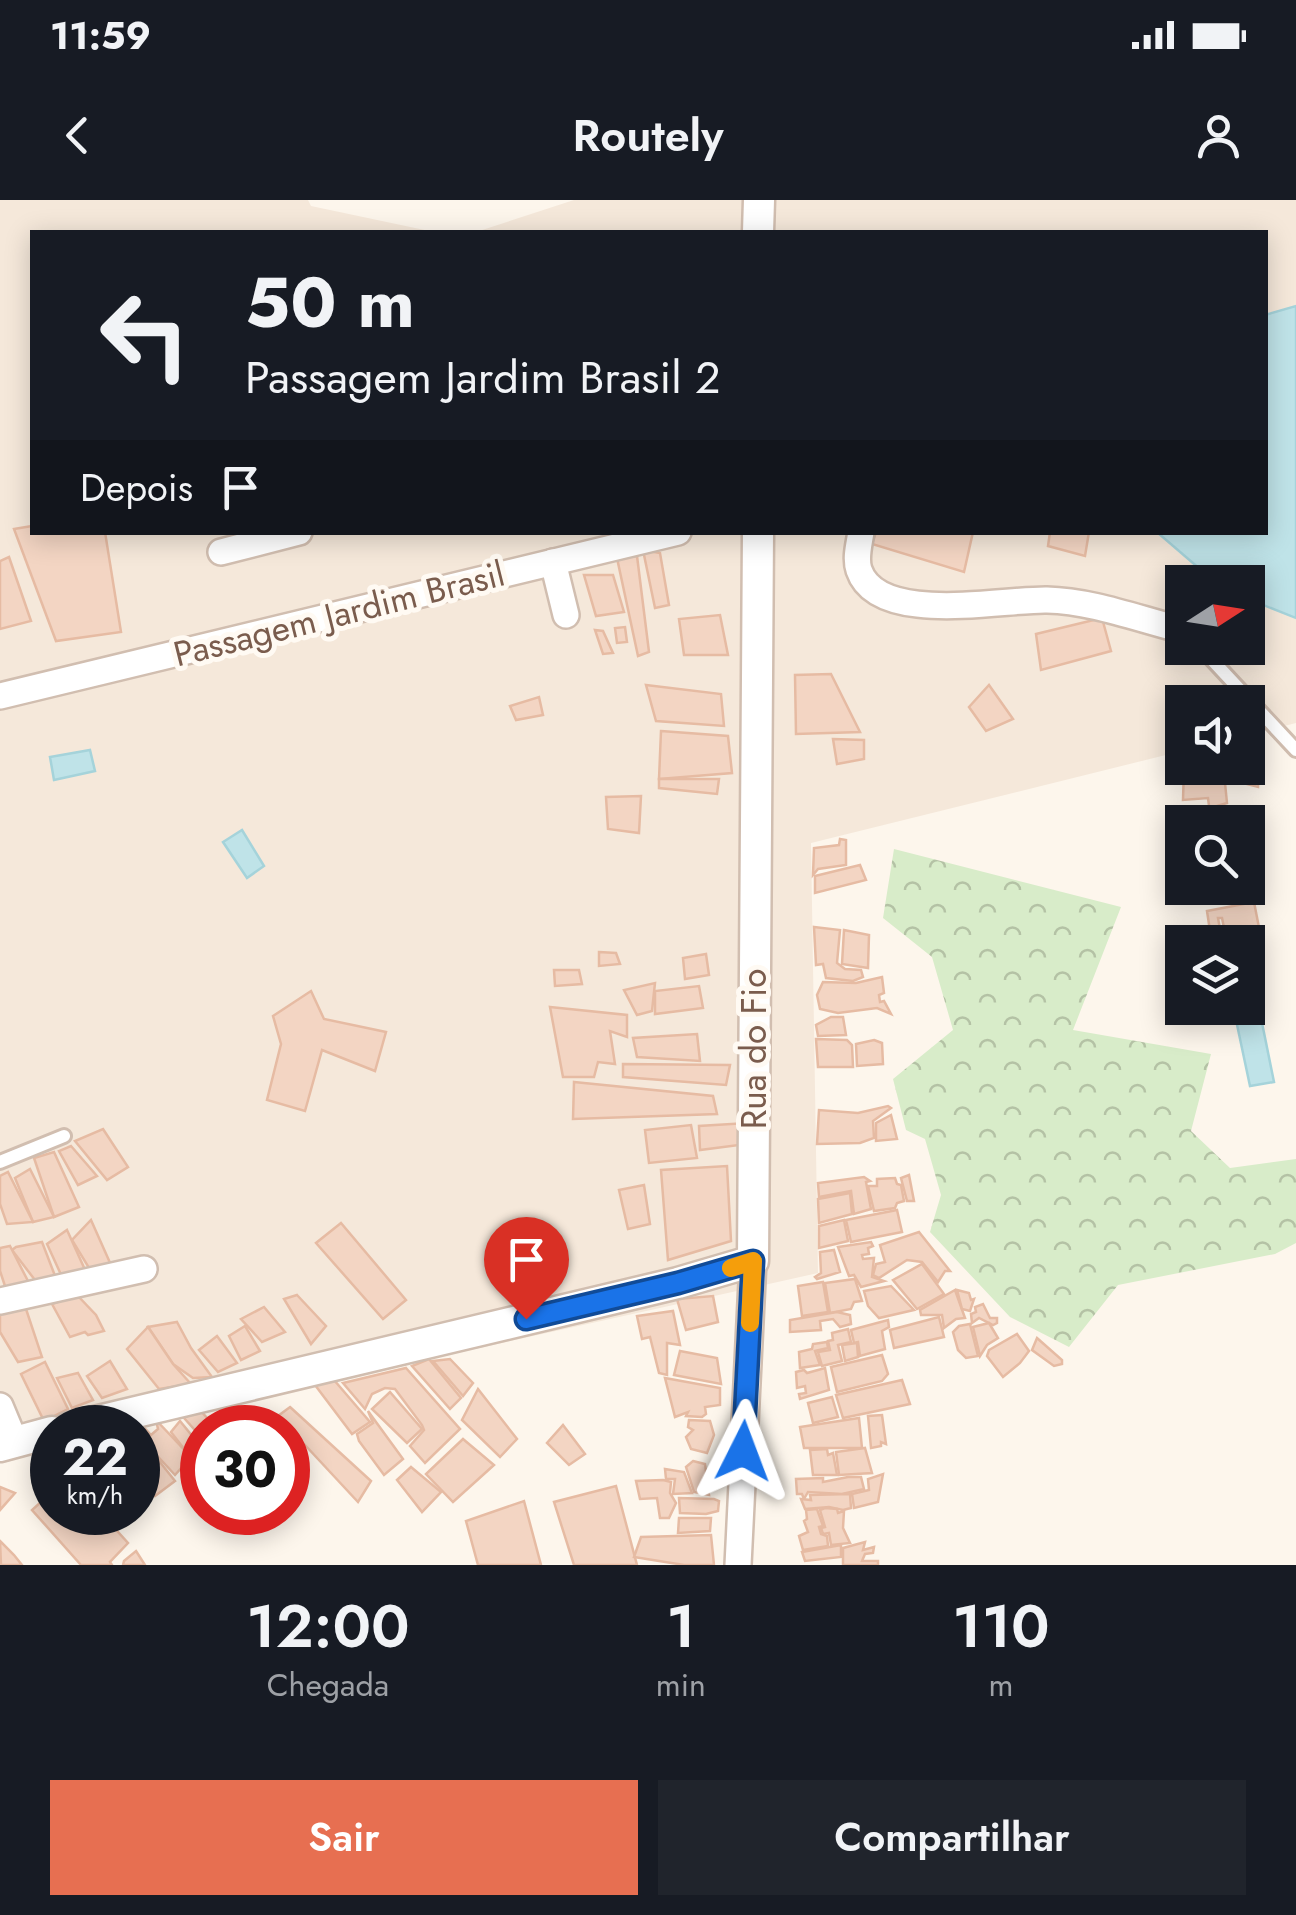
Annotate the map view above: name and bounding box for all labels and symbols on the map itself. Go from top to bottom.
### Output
street label: Passagem Jardim Brasil [168,549,510,679]
north arrow [1165,565,1265,665]
street label: Rua do Fio [729,969,779,1129]
pin [484,1217,569,1320]
position arrow [691,1399,795,1503]
speed limit sign: 30 [180,1405,310,1535]

